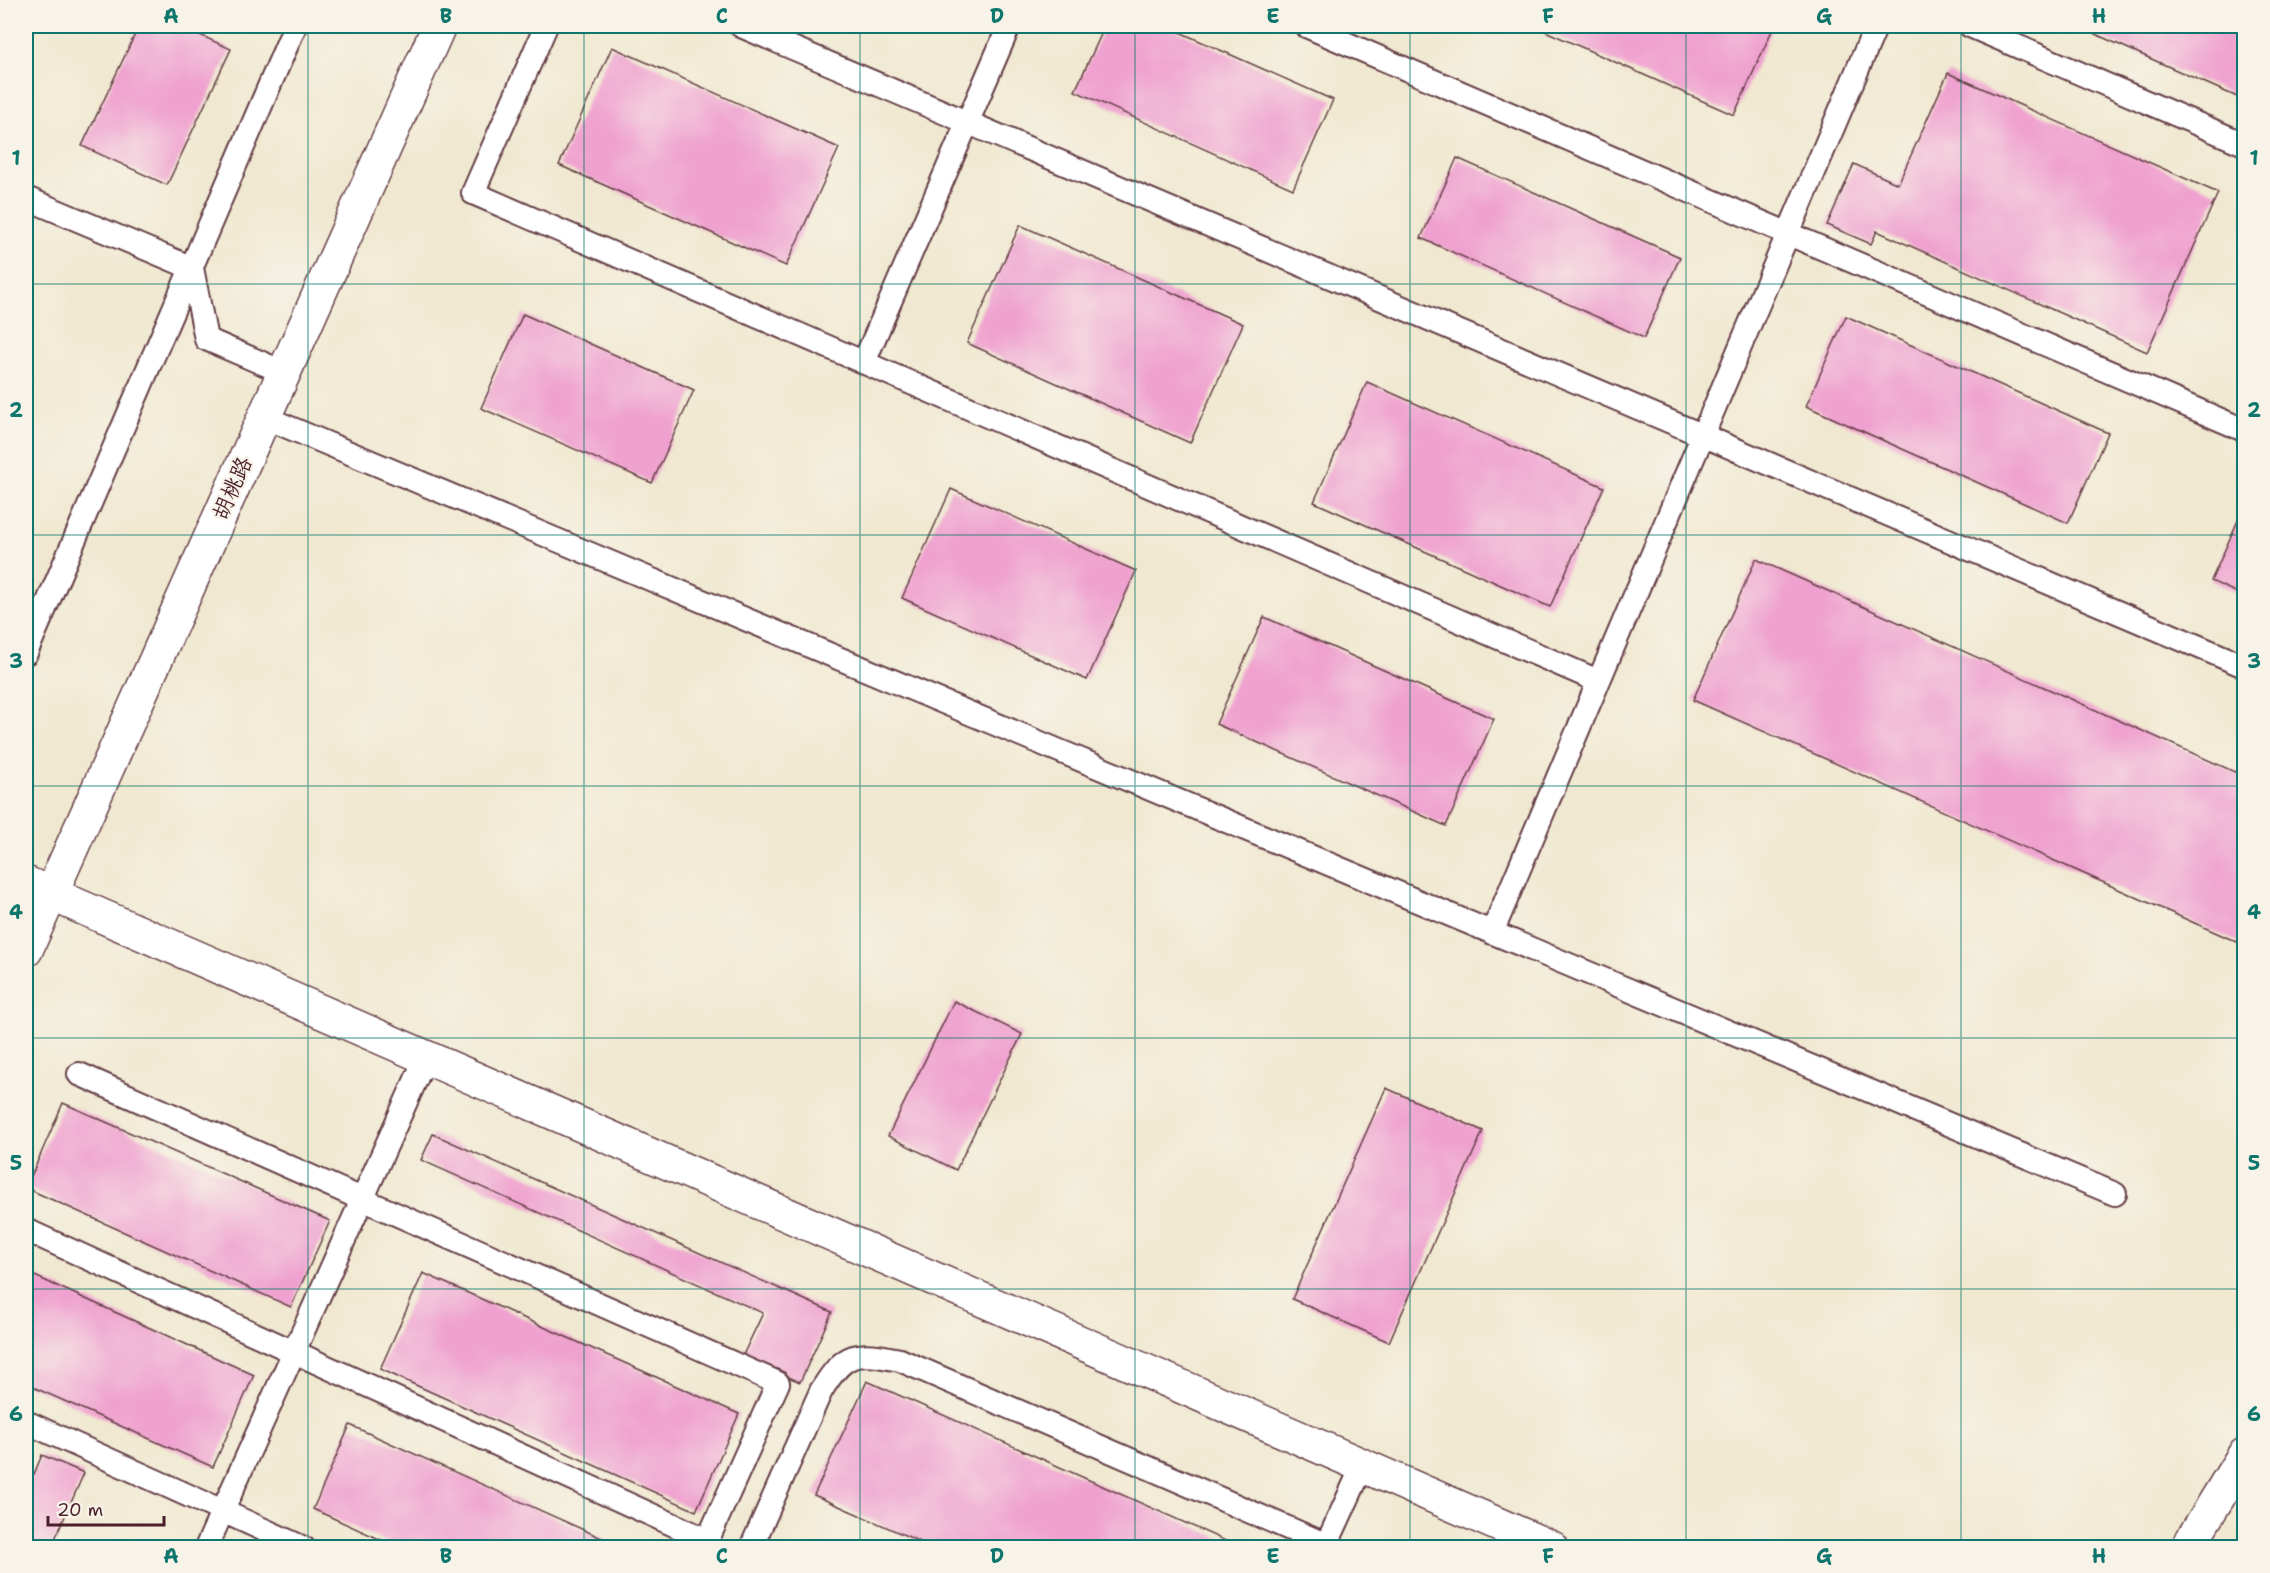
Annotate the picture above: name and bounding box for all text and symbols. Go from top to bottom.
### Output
text: A [163,3,179,29]
text: B [440,3,452,29]
text: C [716,3,728,29]
text: D [990,3,1004,29]
text: E [1266,3,1280,29]
text: F [1542,3,1554,29]
text: G [1816,3,1832,29]
text: H [2092,3,2106,29]
text: 1 [11,145,21,171]
text: 1 [2249,145,2259,171]
text: 2 [9,397,23,423]
text: 2 [2247,397,2261,423]
street label: 胡桃路 [205,452,259,524]
text: 3 [9,648,23,674]
text: 3 [2247,648,2261,674]
text: 4 [9,899,23,925]
text: 4 [2247,899,2261,925]
text: 5 [10,1150,22,1176]
text: 5 [2248,1150,2260,1176]
text: 6 [9,1401,23,1427]
text: 6 [2247,1401,2261,1427]
scale bar [48,1489,164,1527]
text: 20 m [57,1498,103,1522]
text: A [163,1543,179,1569]
text: B [440,1543,452,1569]
text: C [716,1543,728,1569]
text: D [990,1543,1004,1569]
text: E [1266,1543,1280,1569]
text: F [1542,1543,1554,1569]
text: G [1816,1543,1832,1569]
text: H [2092,1543,2106,1569]

